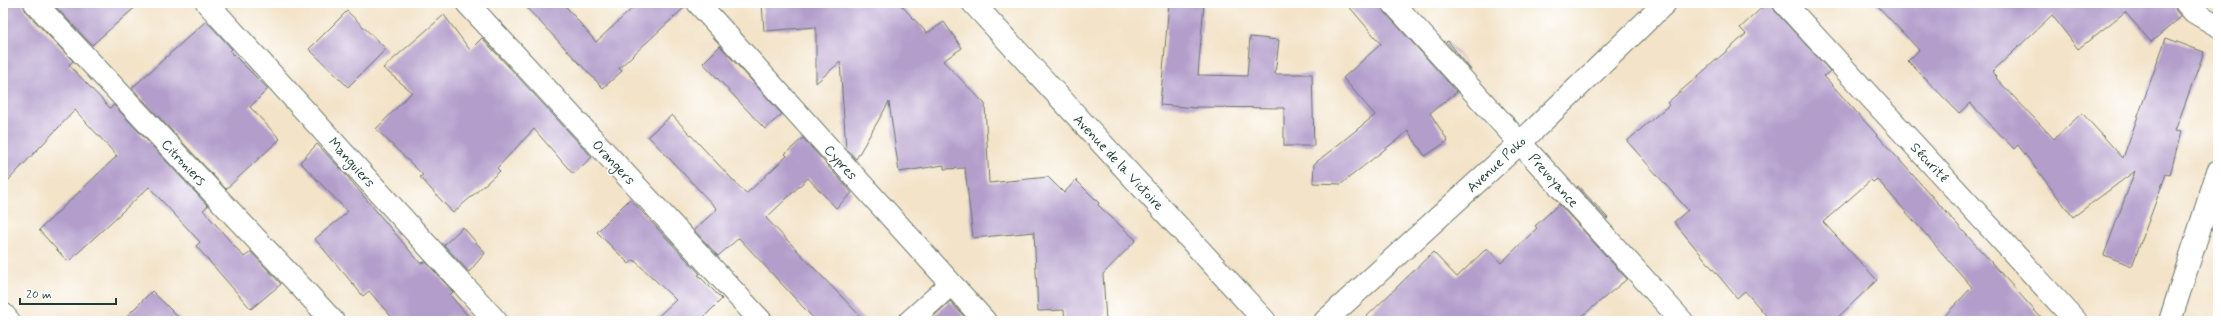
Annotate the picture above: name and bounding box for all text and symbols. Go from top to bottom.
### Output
street label: Avenue de la Victoire [1069,111,1168,215]
street label: Avenue Poko [1463,133,1530,197]
street label: Manguiers [323,134,379,192]
street label: Citroniers [157,136,210,190]
street label: Orangers [587,136,639,190]
street label: Sécurité [1906,139,1952,186]
street label: Cypres [820,141,861,184]
street label: Prevoyance [1524,150,1582,212]
scale bar [20,280,116,306]
text: 20 m [26,287,52,303]

